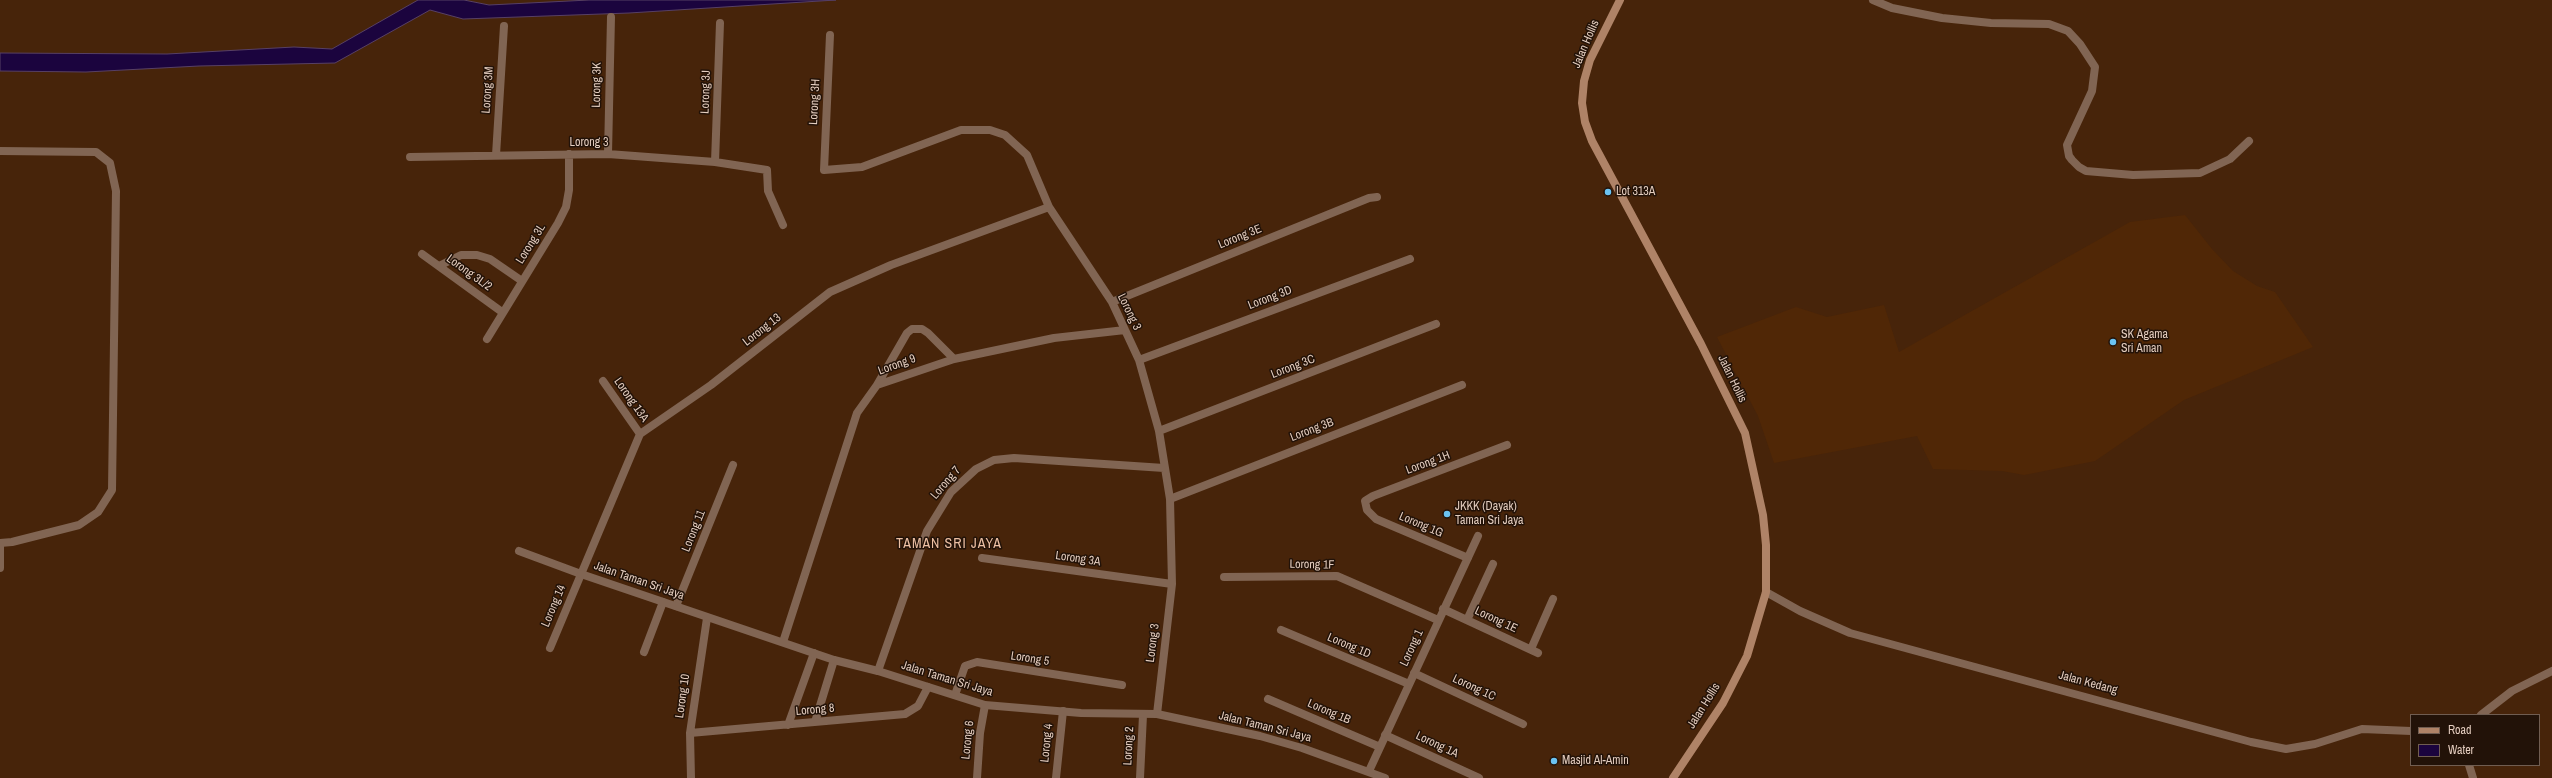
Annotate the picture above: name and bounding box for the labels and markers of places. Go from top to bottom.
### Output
place label: Lot 313A [1616,185,1655,199]
marker: Lot 313A [1603,187,1613,197]
place label: SK Agama Sri Aman [2121,328,2168,356]
marker: SK Agama Sri Aman [2108,337,2118,347]
place label: JKKK (Dayak) Taman Sri Jaya [1455,500,1524,528]
marker: JKKK (Dayak) Taman Sri Jaya [1442,509,1452,519]
place label: Masjid Al-Amin [1562,754,1629,768]
marker: Masjid Al-Amin [1549,756,1559,766]

